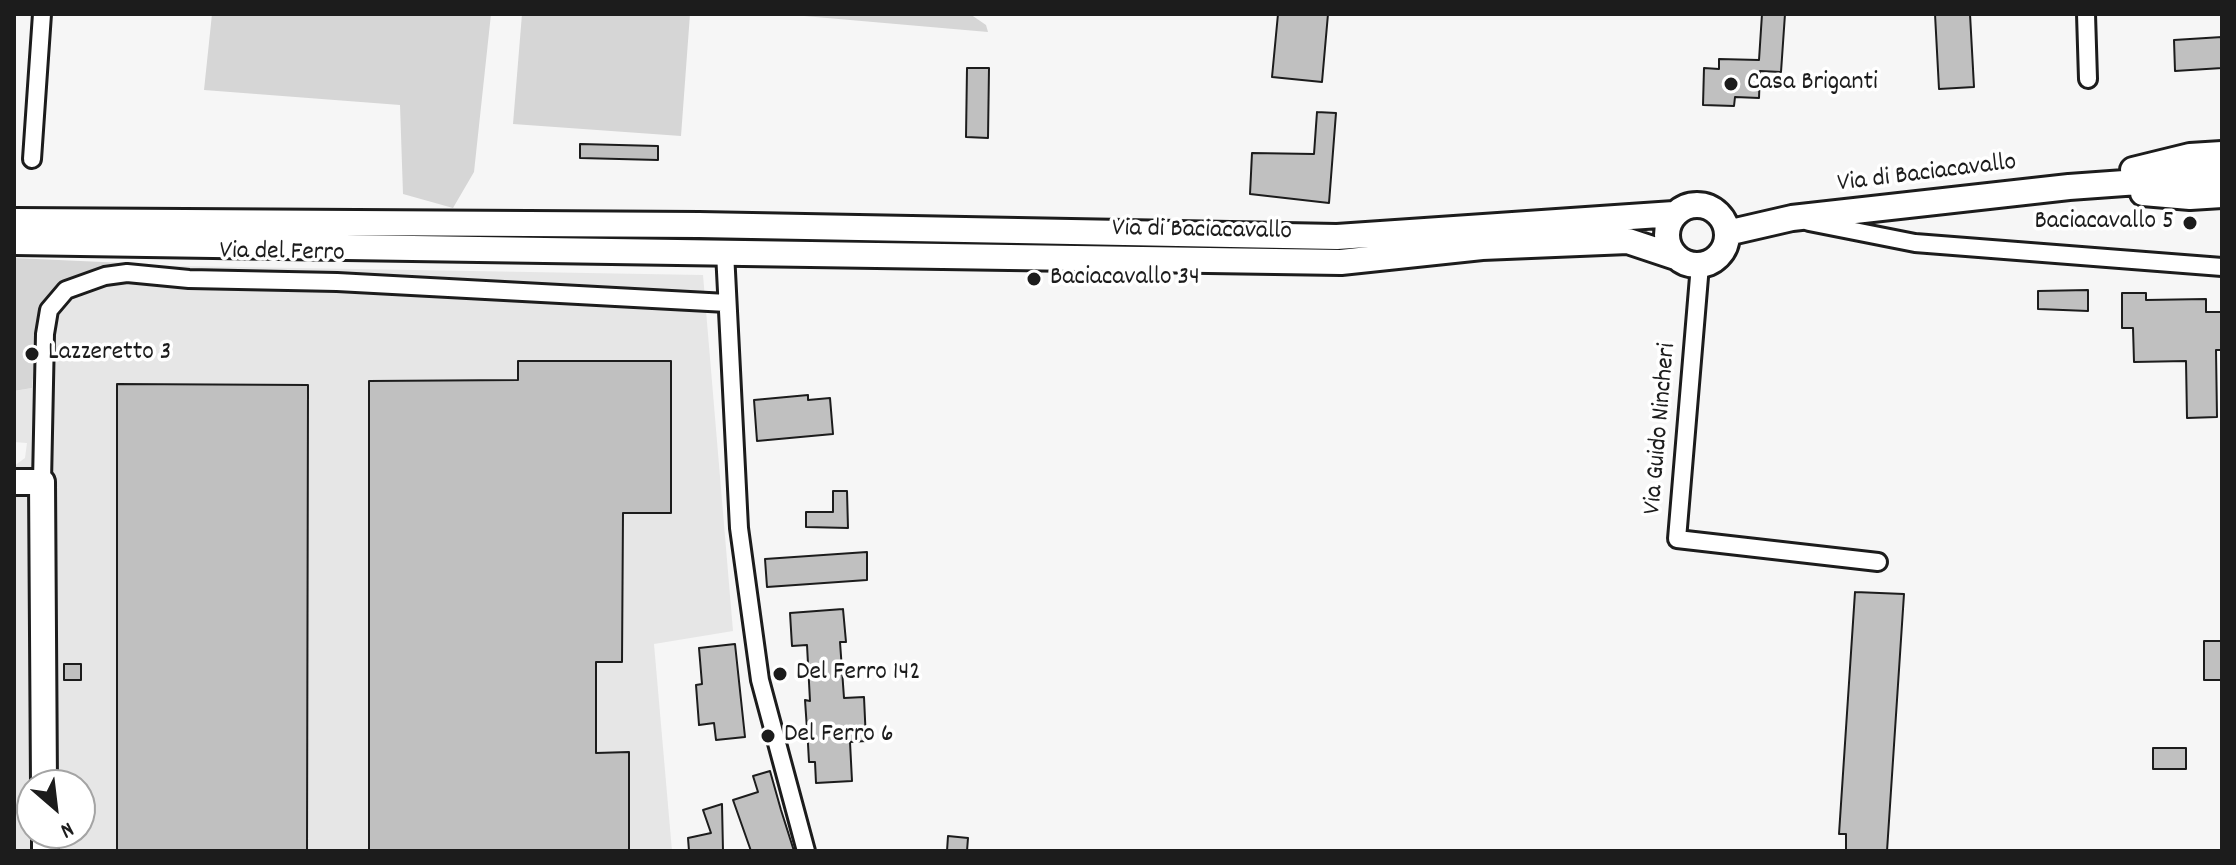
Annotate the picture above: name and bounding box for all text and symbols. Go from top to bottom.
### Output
place label: Casa Briganti [1747,68,1878,100]
marker: Casa Briganti [1722,75,1740,93]
street label: Via di Baciacavallo [1836,149,2018,201]
place label: Baciacavallo 5 [2034,207,2174,239]
marker: Baciacavallo 5 [2181,214,2199,232]
street label: Via di Baciacavallo [1112,215,1292,249]
street label: Via del Ferro [219,237,345,271]
place label: Baciacavallo 34 [1050,263,1200,295]
marker: Baciacavallo 34 [1025,270,1043,288]
place label: Lazzeretto 3 [48,338,171,370]
street label: Via Guido Nincheri [1639,342,1685,516]
marker: Lazzeretto 3 [23,345,41,363]
place label: Del Ferro 142 [796,658,921,690]
marker: Del Ferro 142 [771,665,789,683]
place label: Del Ferro 6 [784,720,894,752]
marker: Del Ferro 6 [759,727,777,745]
north arrow [16,769,96,849]
text: N [54,813,79,845]

